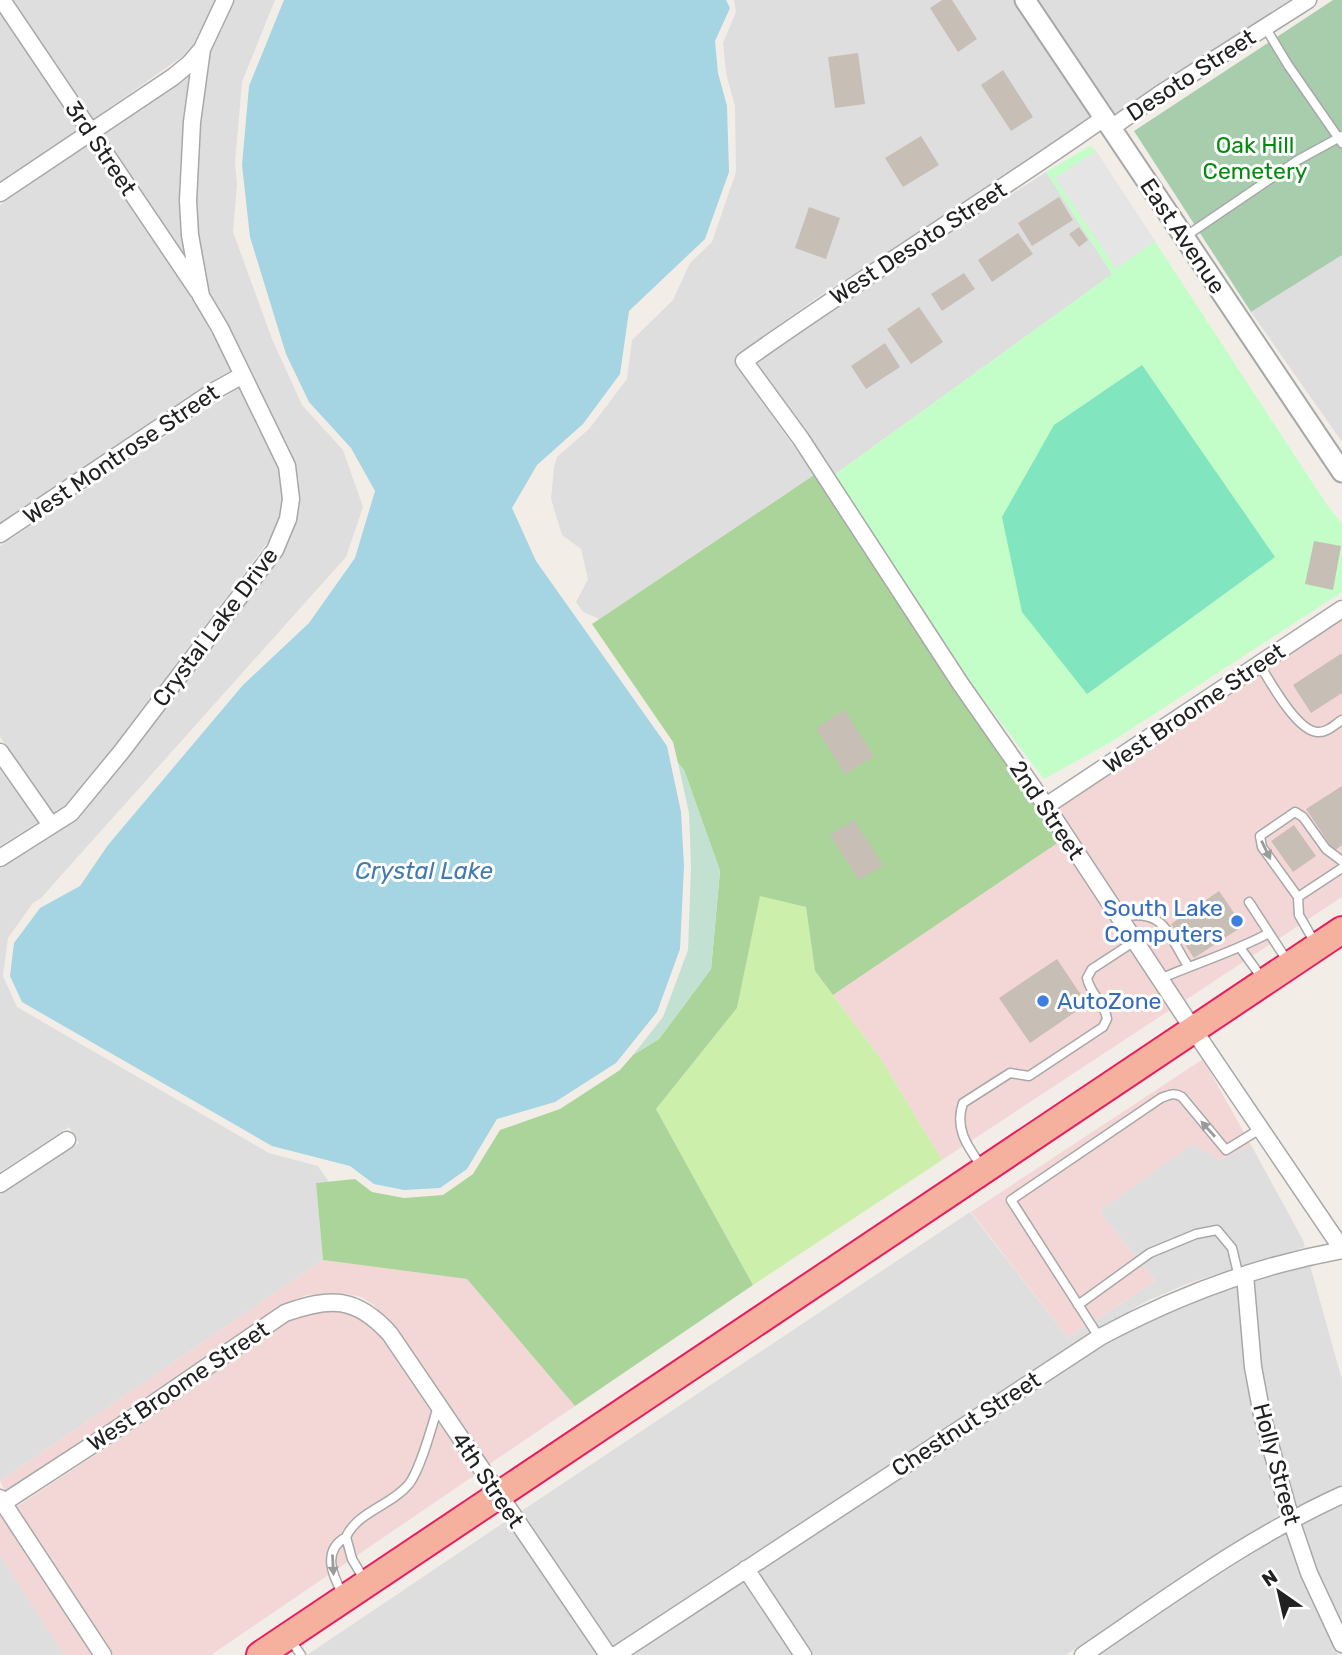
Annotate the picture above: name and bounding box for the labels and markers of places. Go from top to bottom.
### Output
place label: South Lake Computers [1103,894,1223,948]
marker: South Lake Computers [1229,913,1245,929]
place label: AutoZone [1057,987,1161,1015]
marker: AutoZone [1035,993,1051,1009]

